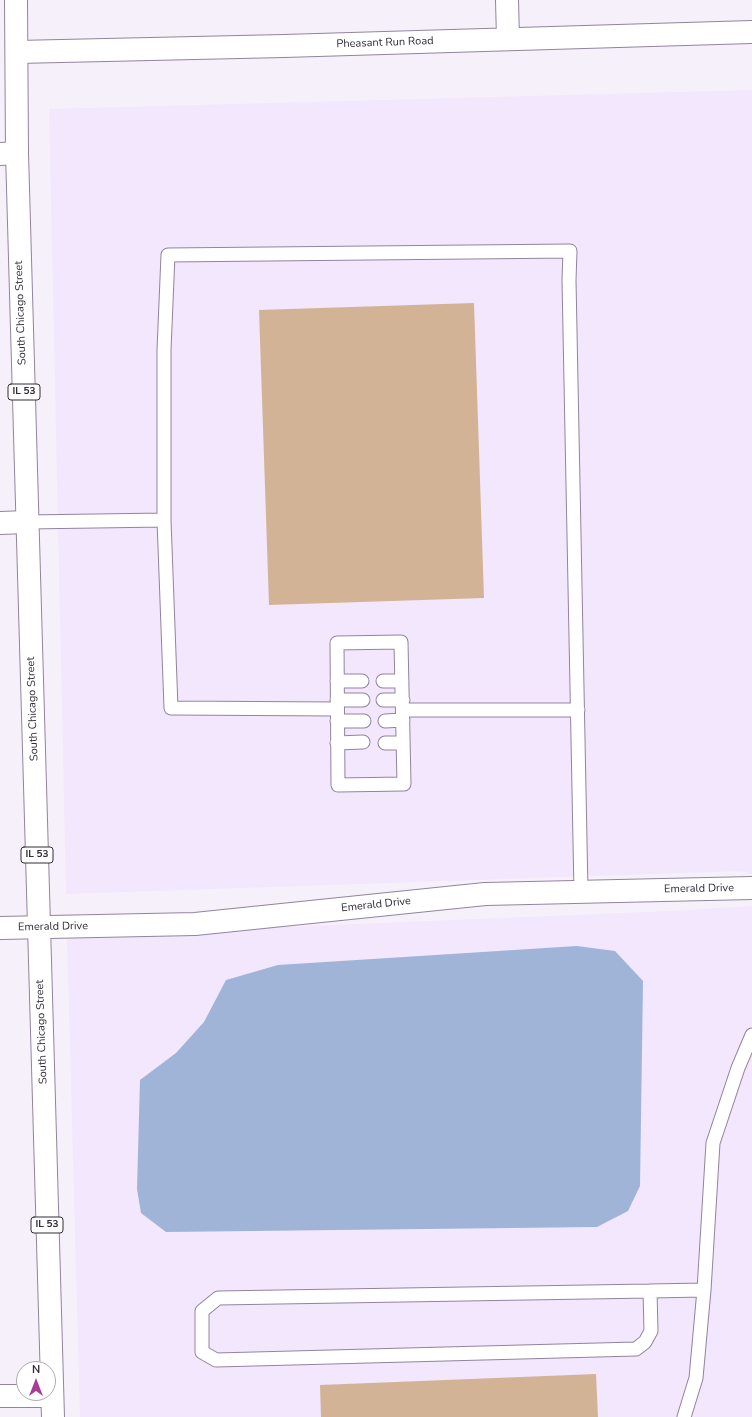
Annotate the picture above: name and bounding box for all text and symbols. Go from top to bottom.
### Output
street label: Pheasant Run Road [336,35,434,51]
street label: South Chicago Street [13,261,29,365]
road number: IL 53 [8,384,40,400]
street label: South Chicago Street [25,657,41,761]
road number: IL 53 [21,847,53,863]
street label: Emerald Drive [664,882,734,896]
street label: Emerald Drive [341,895,411,915]
street label: Emerald Drive [18,920,88,934]
street label: South Chicago Street [34,980,50,1084]
road number: IL 53 [31,1217,63,1233]
north arrow [16,1361,56,1401]
text: N [32,1362,40,1377]

